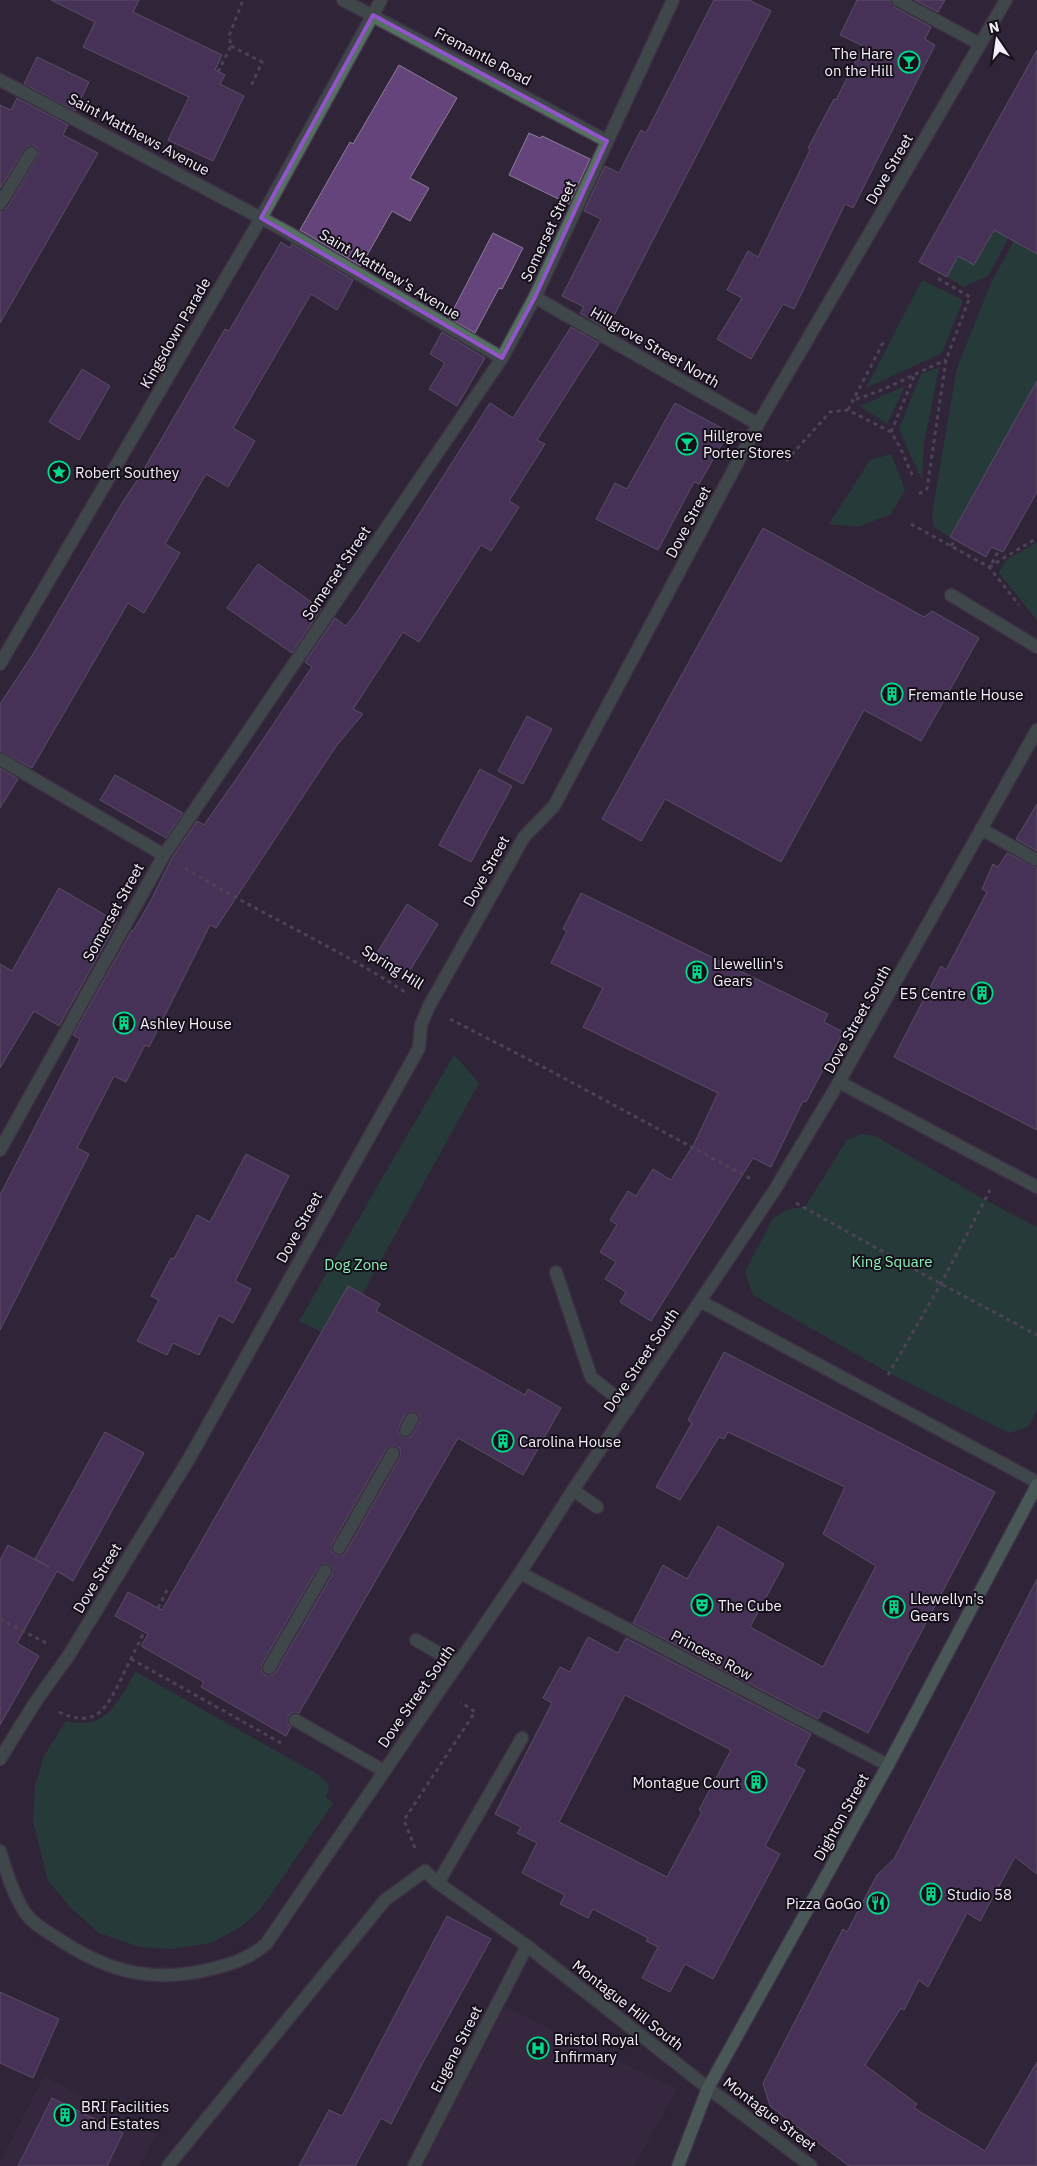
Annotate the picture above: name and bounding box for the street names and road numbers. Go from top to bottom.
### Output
street label: Fremantle Road [431,22,535,90]
street label: Saint Matthews Avenue [65,89,213,179]
street label: Dove Street [861,130,917,208]
street label: Somerset Street [516,177,580,285]
street label: Saint Matthew's Avenue [316,224,464,324]
street label: Kingsdown Parade [136,274,214,392]
street label: Hillgrove Street North [587,302,723,392]
street label: Dove Street [661,483,715,561]
street label: Somerset Street [298,522,374,624]
street label: Dove Street [459,832,513,910]
street label: Somerset Street [78,860,148,964]
street label: Spring Hill [359,941,427,993]
street label: Dove Street South [819,961,895,1077]
street label: Dove Street [272,1188,326,1266]
street label: Dove Street South [599,1304,683,1416]
street label: Dove Street [69,1539,125,1617]
street label: Princess Row [668,1626,756,1685]
street label: Dove Street South [373,1641,459,1751]
street label: Dighton Street [809,1770,873,1864]
street label: Montague Hill South [569,1956,687,2054]
street label: Eugene Street [426,2002,486,2096]
street label: Montague Street [720,2073,820,2155]

